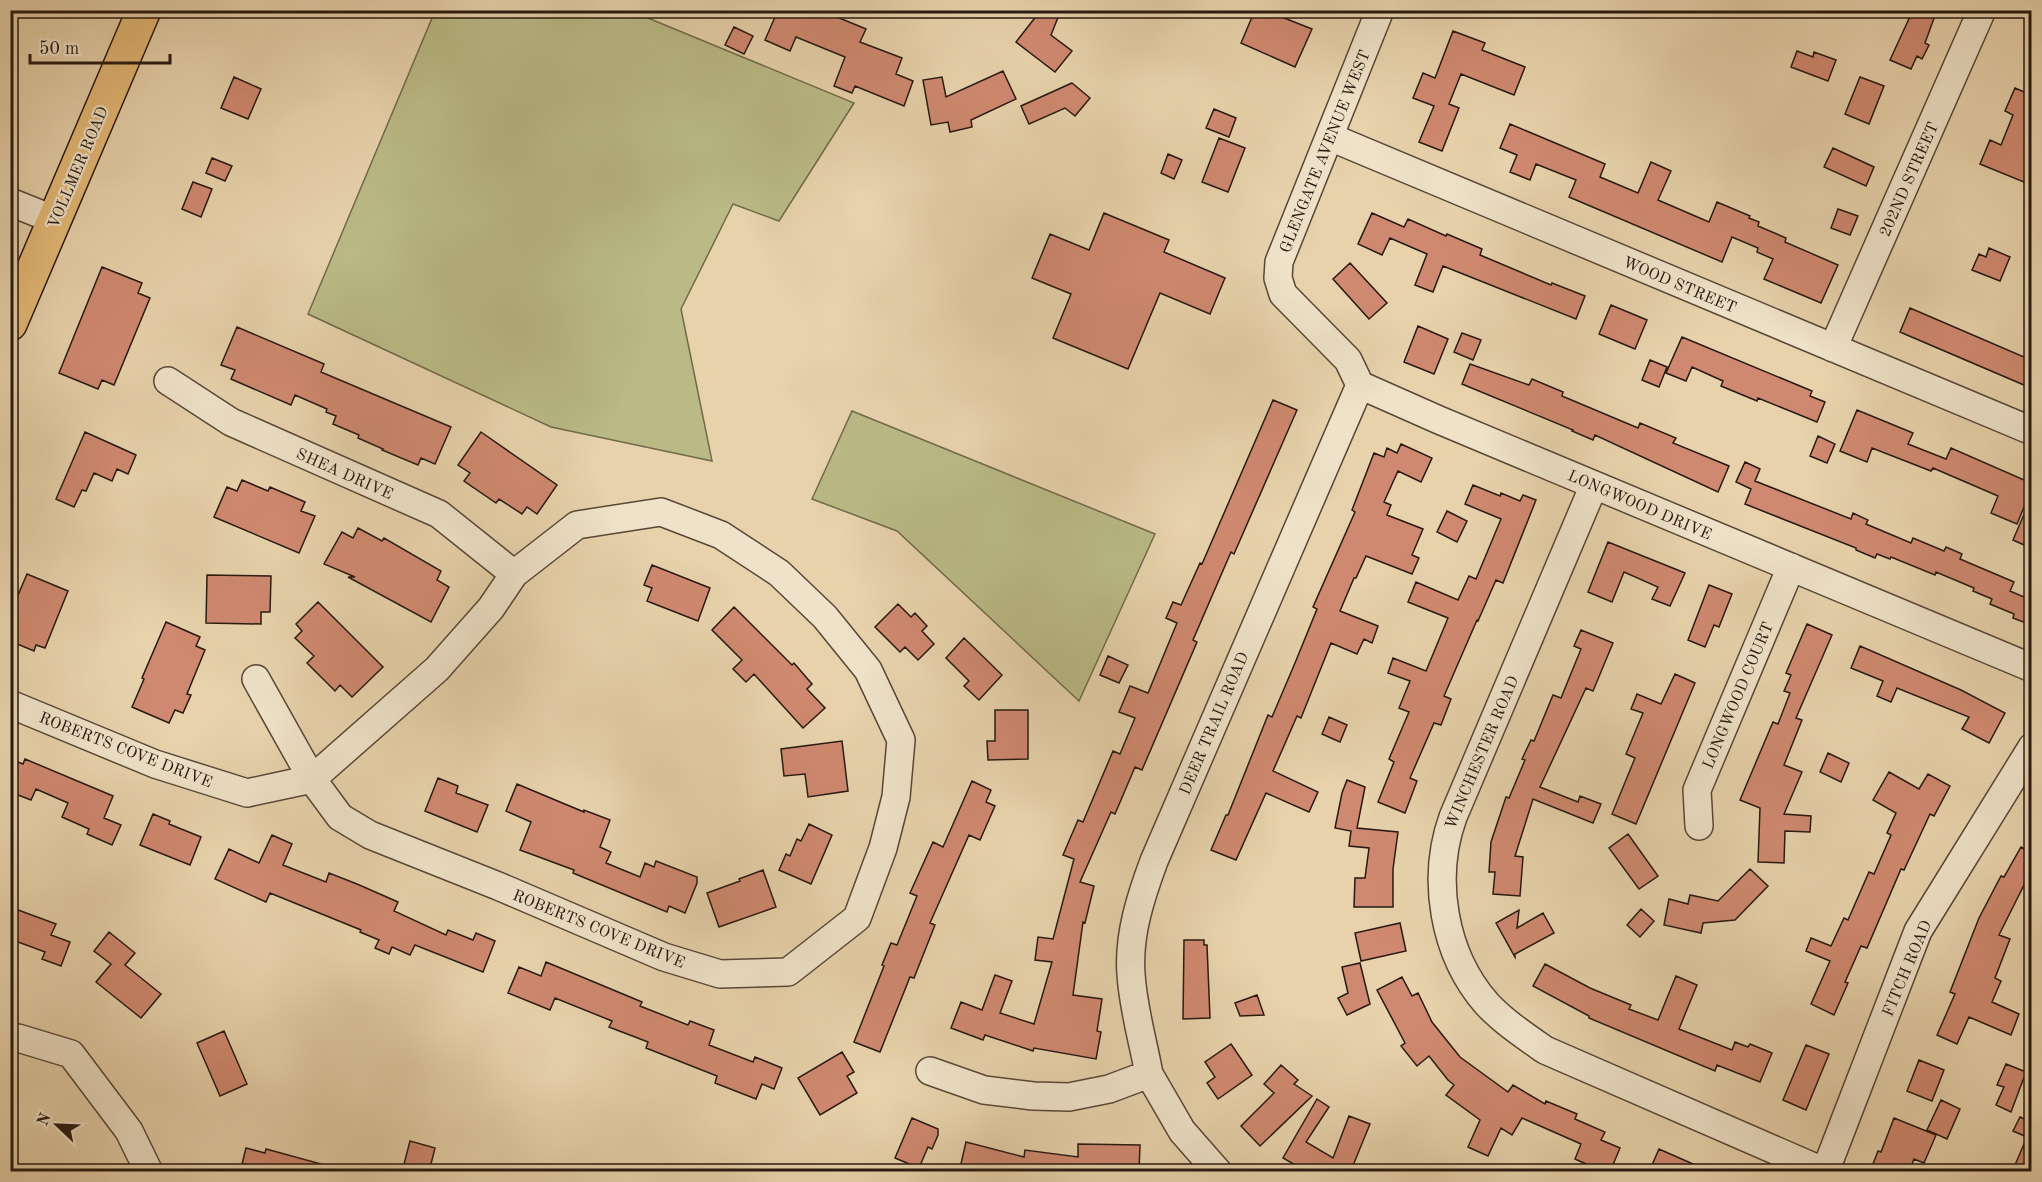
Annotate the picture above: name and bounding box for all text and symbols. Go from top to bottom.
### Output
scale bar [30,27,170,65]
text: 50 m [39,40,79,58]
street label: GLENGATE AVENUE WEST [1278,48,1374,255]
street label: VOLLMER ROAD [46,104,112,231]
street label: 202ND STREET [1877,120,1942,239]
street label: WOOD STREET [1620,255,1738,317]
street label: SHEA DRIVE [293,446,395,503]
street label: LONGWOOD DRIVE [1565,468,1714,543]
street label: LONGWOOD COURT [1701,620,1777,772]
street label: DEER TRAIL ROAD [1177,650,1252,798]
street label: WINCHESTER ROAD [1443,674,1522,832]
street label: ROBERTS COVE DRIVE [36,710,214,791]
street label: ROBERTS COVE DRIVE [510,888,687,972]
street label: FITCH ROAD [1880,918,1935,1019]
north arrow [27,1095,87,1155]
text: N [35,1110,55,1129]

